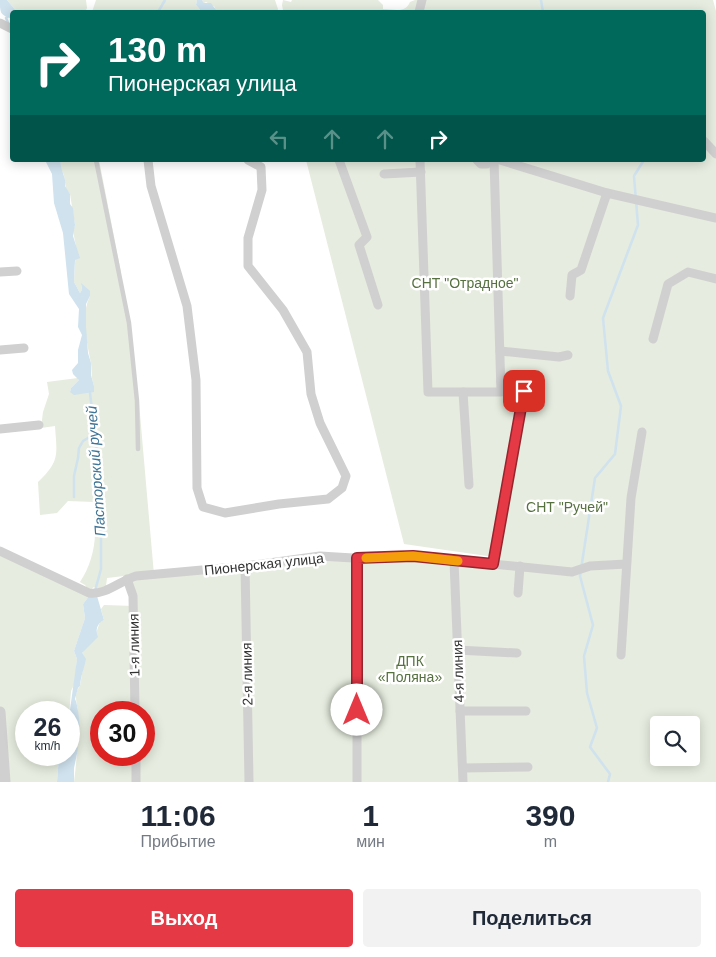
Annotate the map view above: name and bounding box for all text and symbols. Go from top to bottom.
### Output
icon: right [25,30,90,95]
text: 130 m [108,30,207,69]
text: Пионерская улица [108,71,297,96]
icon: left [265,125,293,153]
icon: ahead [318,125,346,153]
icon: ahead [371,125,399,153]
icon: right [424,125,452,153]
park label: СНТ "Отрадное" [412,275,519,291]
pin [503,370,545,412]
icon: arrive [510,377,538,405]
water label: Пасторский ручей [82,404,109,537]
park label: СНТ "Ручей" [526,499,608,515]
street label: Пионерская улица [203,550,325,578]
street label: 1-я линия [125,613,143,677]
street label: 4-я линия [449,639,467,703]
street label: 2-я линия [238,642,256,706]
park label: ДПК «Поляна» [378,653,442,685]
position arrow [330,683,382,735]
speed limit sign: 30 [90,701,155,766]
text: 26 [34,713,61,741]
map controls [650,716,700,766]
button: search [650,716,700,766]
text: km/h [34,739,61,753]
text: 11:06 [141,799,216,832]
text: 1 [362,799,379,832]
text: 390 [525,799,575,832]
text: Прибытие [140,833,216,850]
text: мин [356,833,385,850]
text: m [544,833,557,850]
button: Выход [15,889,353,947]
button: Поделиться [363,889,701,947]

